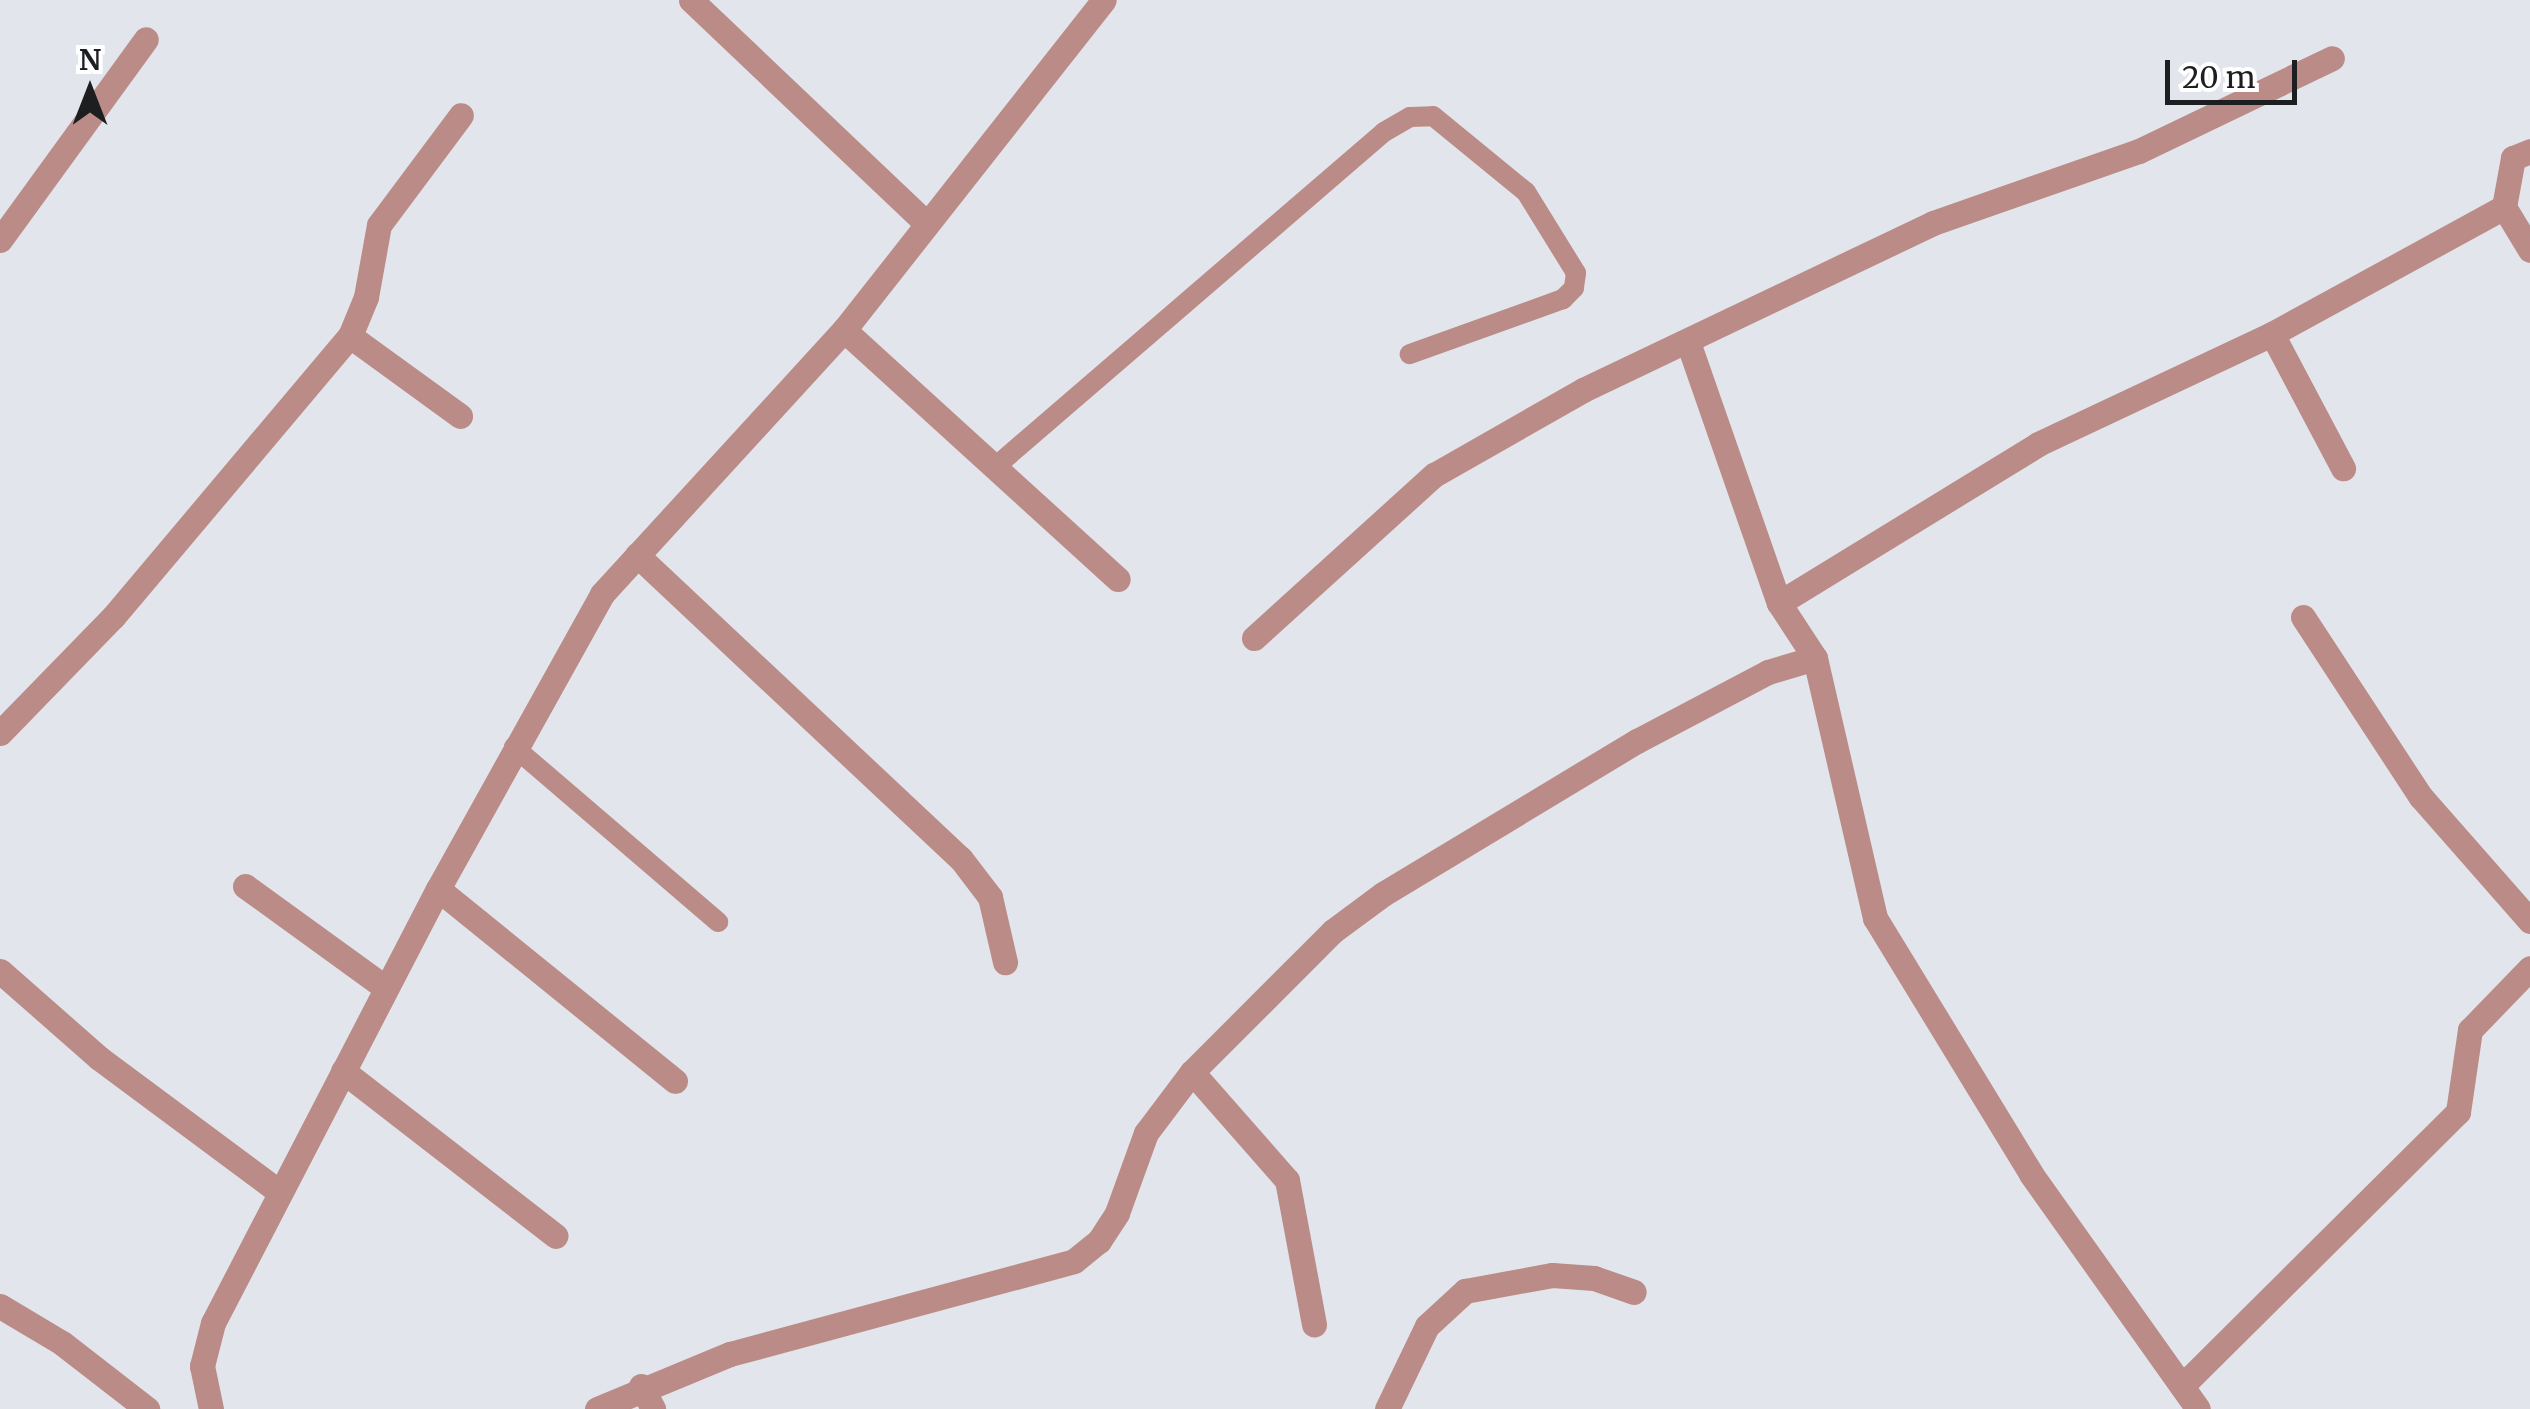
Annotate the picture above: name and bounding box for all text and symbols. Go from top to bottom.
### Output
north arrow [40,40,140,140]
scale bar [2170,40,2302,102]
text: N [79,42,101,78]
text: 20 m [2182,58,2255,96]

